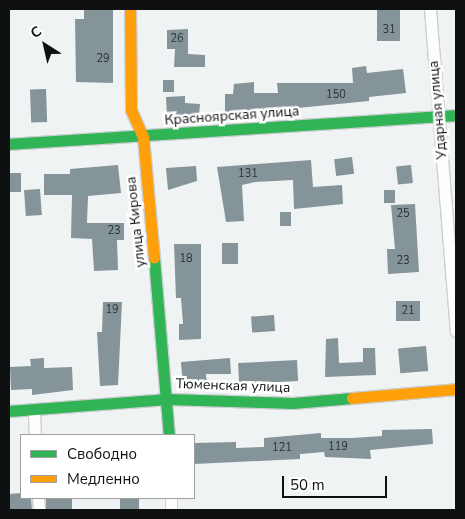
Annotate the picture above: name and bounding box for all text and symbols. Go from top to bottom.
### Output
north arrow [20,20,70,70]
text: С [27,22,45,43]
house number: 31 [382,23,396,37]
house number: 26 [170,32,184,46]
house number: 29 [96,52,110,66]
street label: Ударная улица [425,60,451,160]
house number: 150 [326,88,346,102]
street label: Красноярская улица [164,103,300,129]
house number: 131 [238,167,258,181]
street label: улица Кирова [123,176,149,268]
house number: 25 [396,207,410,221]
house number: 23 [107,224,121,238]
house number: 18 [179,252,193,266]
house number: 23 [396,254,410,268]
house number: 19 [105,303,119,317]
house number: 21 [401,304,415,318]
street label: Тюменская улица [175,376,291,396]
legend [20,434,195,499]
house number: 119 [328,440,348,454]
house number: 121 [272,441,292,455]
text: Свободно [67,444,137,464]
scale bar [285,466,390,498]
text: Медленно [67,469,140,489]
text: 50 m [290,475,325,495]

